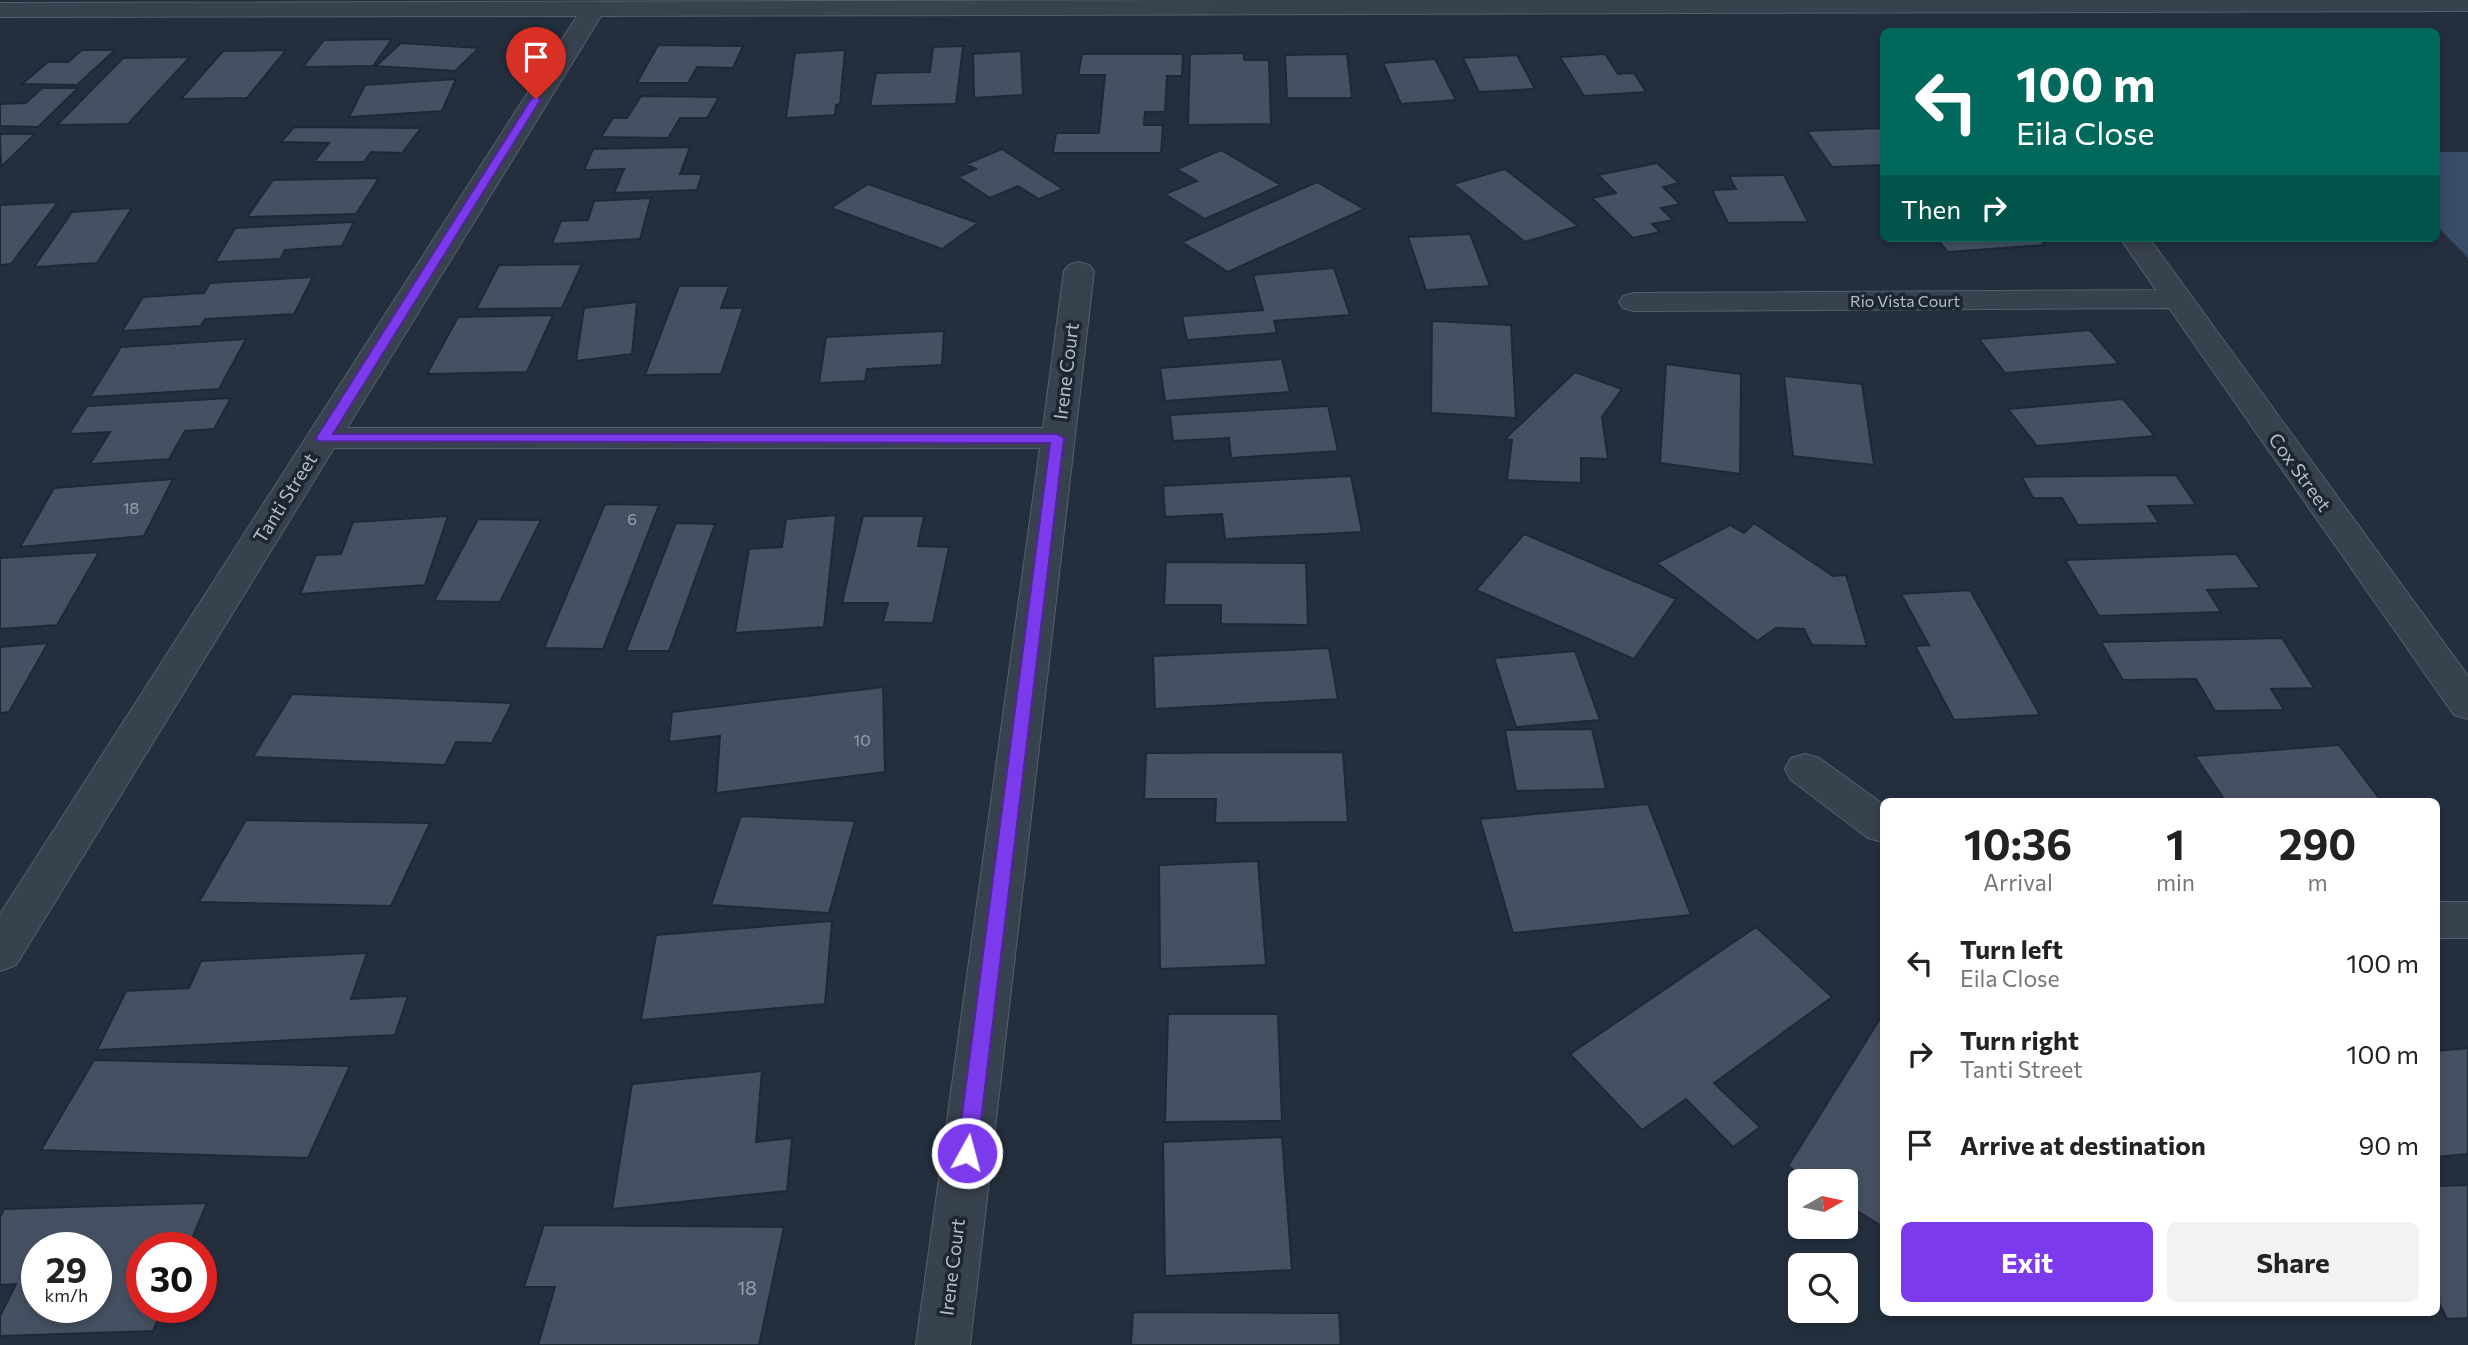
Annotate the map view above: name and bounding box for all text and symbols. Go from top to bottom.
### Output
pin [506,27,566,99]
icon: arrive [517,38,555,76]
text: 100 m [2016,52,2155,112]
icon: left [1901,56,1992,147]
text: Eila Close [2016,112,2155,152]
icon: right [1975,189,2013,227]
text: Then [1901,193,1961,224]
street label: Rio Vista Court [1850,291,1961,310]
street label: Irene Court [1048,321,1083,421]
street label: Cox Street [2264,428,2337,516]
street label: Tanti Street [248,448,321,547]
house number: 18 [123,498,139,517]
house number: 6 [627,509,637,528]
house number: 10 [853,730,871,749]
text: 10:36 [1964,817,2072,869]
text: 1 [2166,817,2185,869]
text: 290 [2279,817,2356,869]
text: Arrival [1983,868,2053,896]
text: min [2156,868,2195,896]
text: m [2307,868,2328,896]
text: Turn left [1960,933,2063,964]
icon: left [1901,944,1939,982]
text: 100 m [2346,947,2419,978]
text: Eila Close [1960,964,2060,992]
text: Turn right [1960,1024,2079,1055]
icon: right [1901,1035,1939,1073]
text: 100 m [2346,1038,2419,1069]
text: Tanti Street [1960,1055,2083,1083]
position arrow [930,1116,1004,1190]
icon: arrive [1901,1126,1939,1164]
text: Arrive at destination [1960,1129,2206,1160]
text: 90 m [2359,1129,2419,1160]
north arrow [1788,1169,1858,1239]
map controls [1788,1169,1858,1323]
street label: Irene Court [934,1217,969,1317]
button: Exit [1901,1222,2153,1302]
button: Share [2167,1222,2419,1302]
speed limit sign: 30 [126,1232,217,1323]
text: 29 [46,1247,87,1290]
button: search [1788,1253,1858,1323]
house number: 18 [737,1276,757,1299]
text: km/h [45,1284,88,1306]

